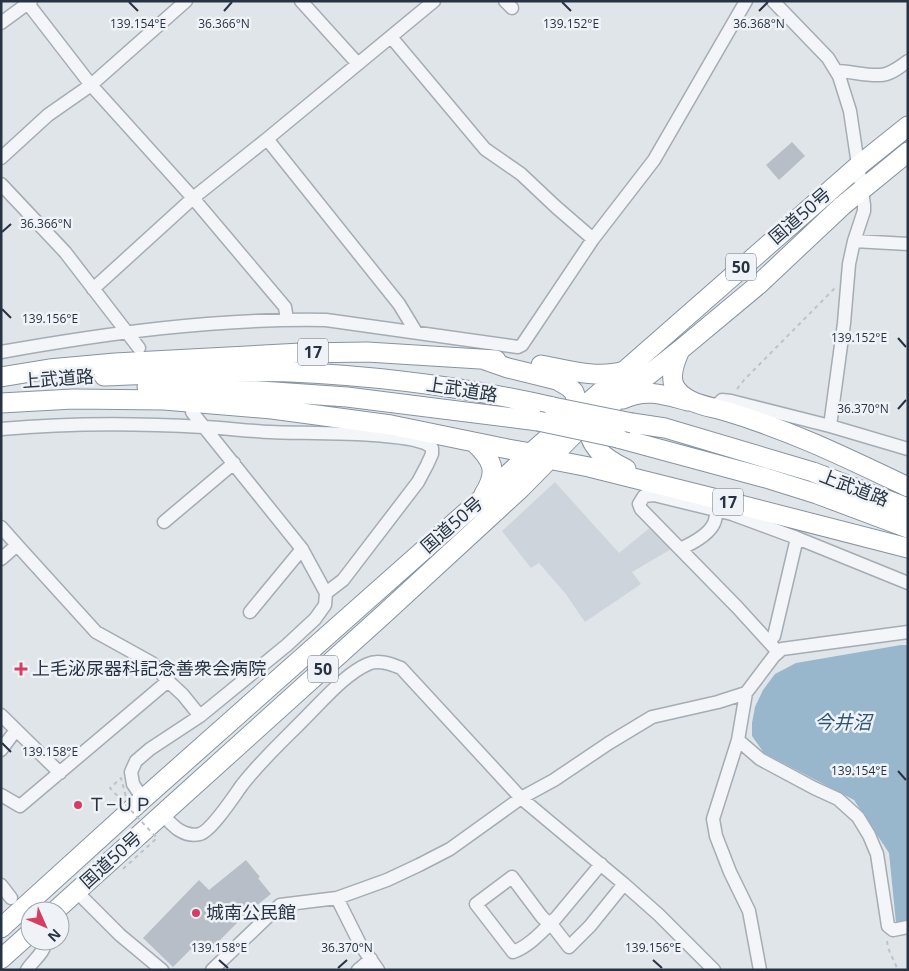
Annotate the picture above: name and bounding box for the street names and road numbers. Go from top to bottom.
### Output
street label: 国道50号 [763,182,835,249]
road number: 50 [726,253,756,280]
road number: 17 [298,338,328,366]
street label: 上武道路 [21,364,95,392]
street label: 上武道路 [425,372,500,406]
street label: 上武道路 [816,463,892,511]
road number: 17 [713,488,743,516]
street label: 国道50号 [415,491,487,558]
road number: 50 [308,656,338,682]
street label: 国道50号 [75,825,146,893]

